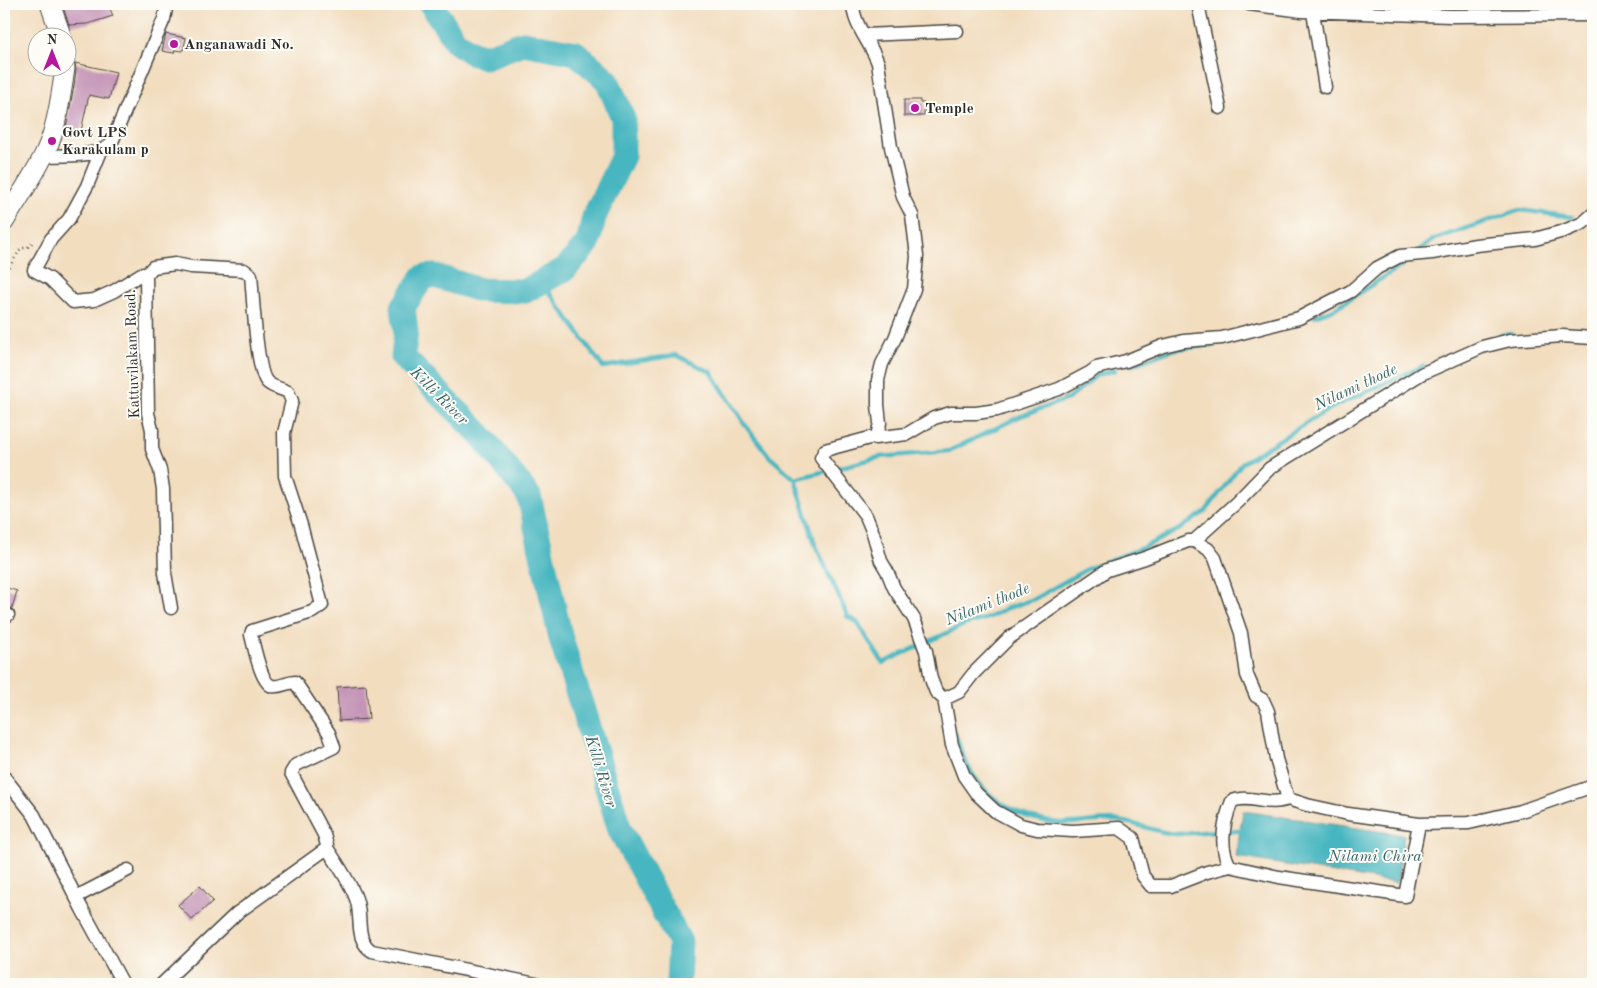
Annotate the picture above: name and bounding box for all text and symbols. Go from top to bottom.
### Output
north arrow [28,28,78,78]
text: N [47,33,58,47]
marker: Anganawadi No. [168,38,180,50]
place label: Anganawadi No. [184,38,294,53]
marker: Temple [909,102,921,114]
place label: Temple [925,102,974,117]
place label: Govt LPS Karakulam p [62,126,149,158]
marker: Govt LPS Karakulam p [46,135,58,147]
street label: Kattuvilakam Road. [124,289,143,419]
water label: Nilami thode [1311,361,1400,414]
water label: Killi River [406,364,471,429]
water label: Nilami thode [942,580,1033,629]
water label: Killi River [581,733,619,811]
water label: Nilami Chira [1327,849,1422,865]

